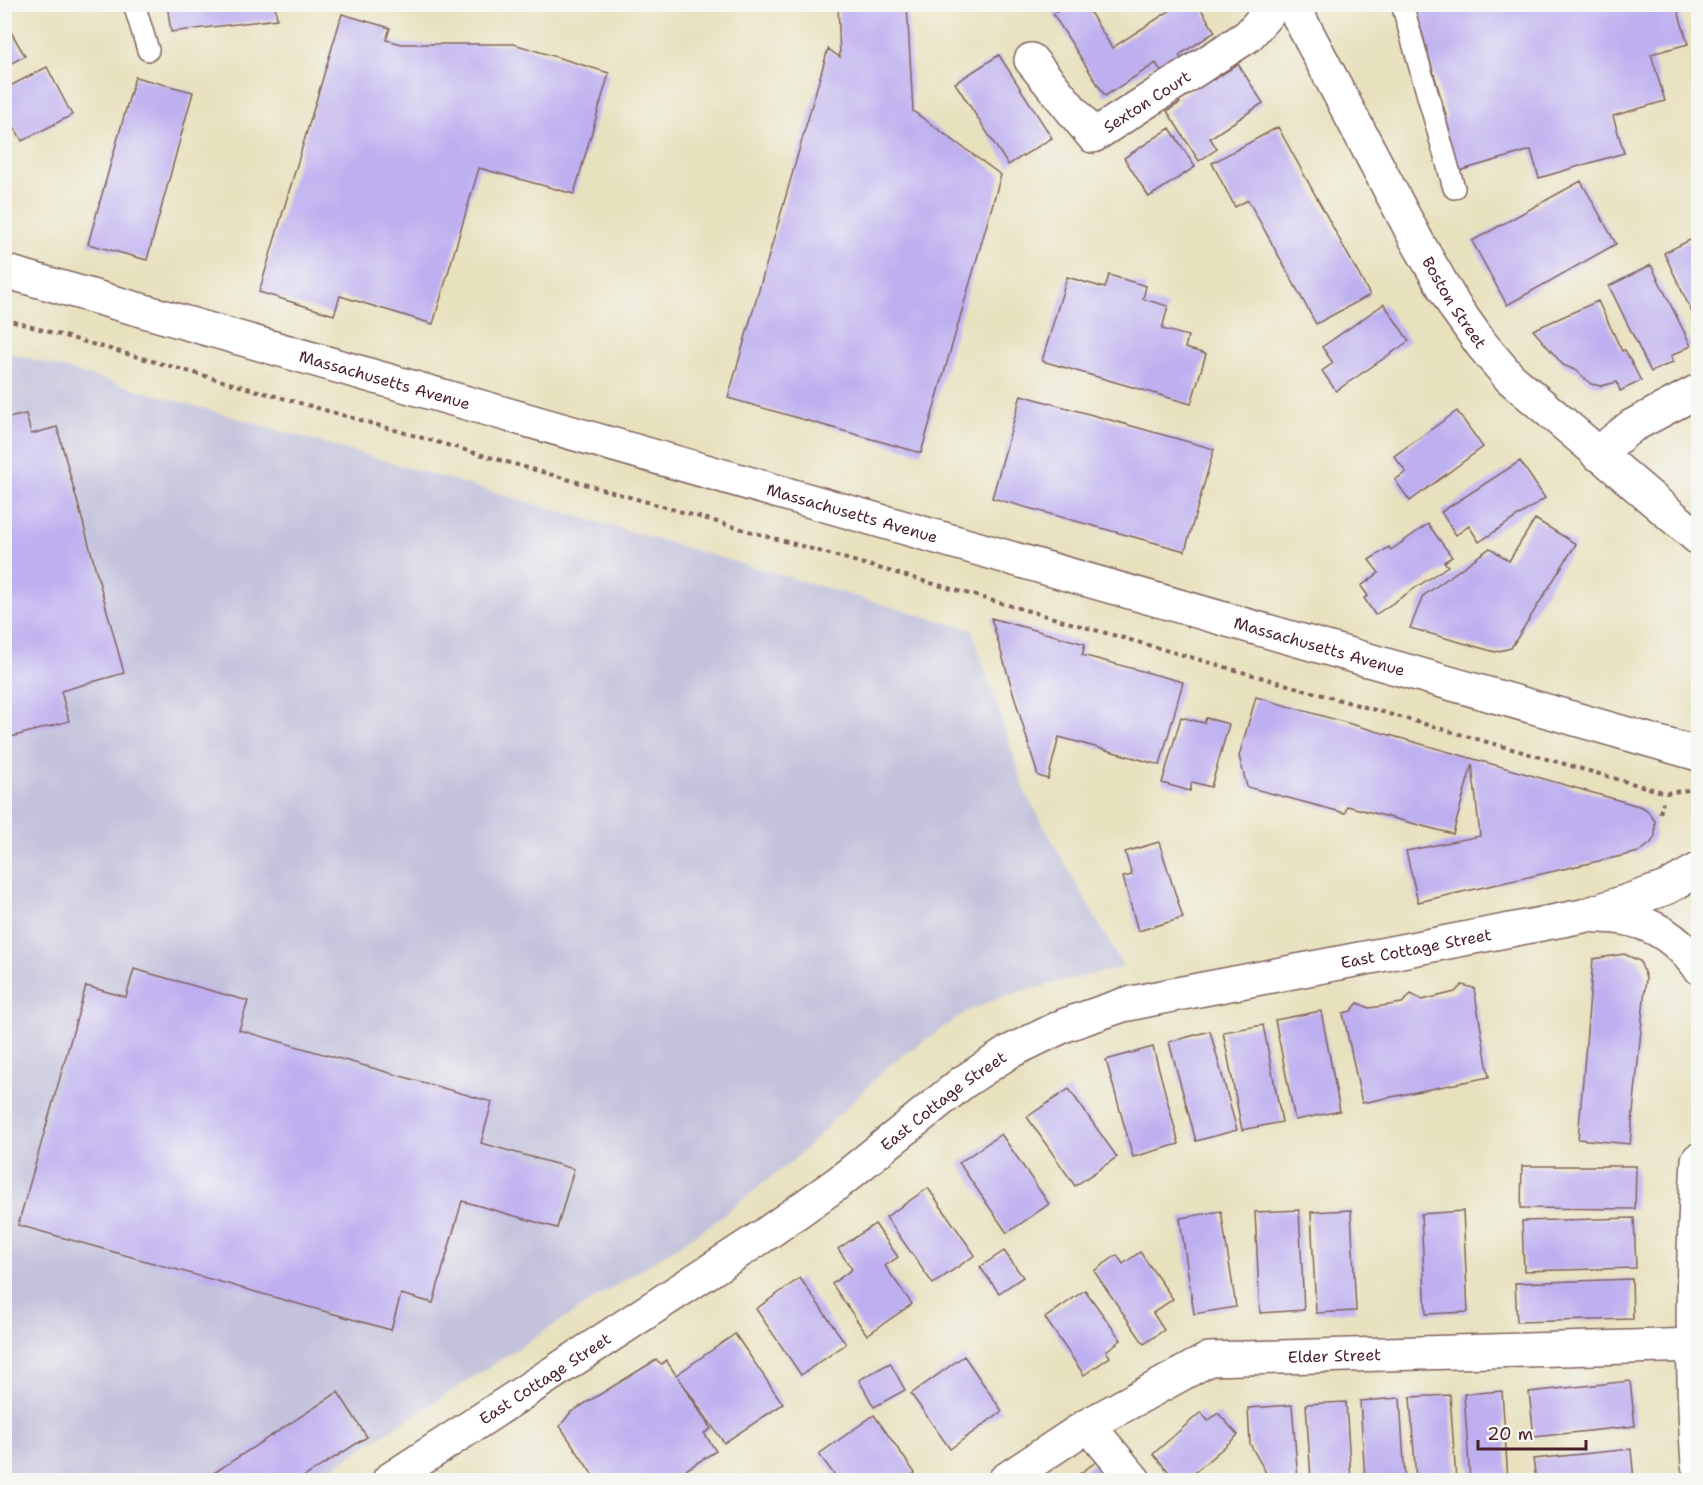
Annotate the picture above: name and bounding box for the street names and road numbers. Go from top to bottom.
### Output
street label: Sexton Court [1099,66,1195,138]
street label: Boston Street [1417,253,1491,353]
street label: Massachusetts Avenue [297,346,473,414]
street label: Massachusetts Avenue [764,479,940,548]
street label: Massachusetts Avenue [1231,612,1407,681]
street label: East Cottage Street [1339,924,1493,973]
street label: East Cottage Street [876,1047,1011,1156]
street label: East Cottage Street [475,1328,615,1429]
street label: Elder Street [1288,1344,1381,1368]

